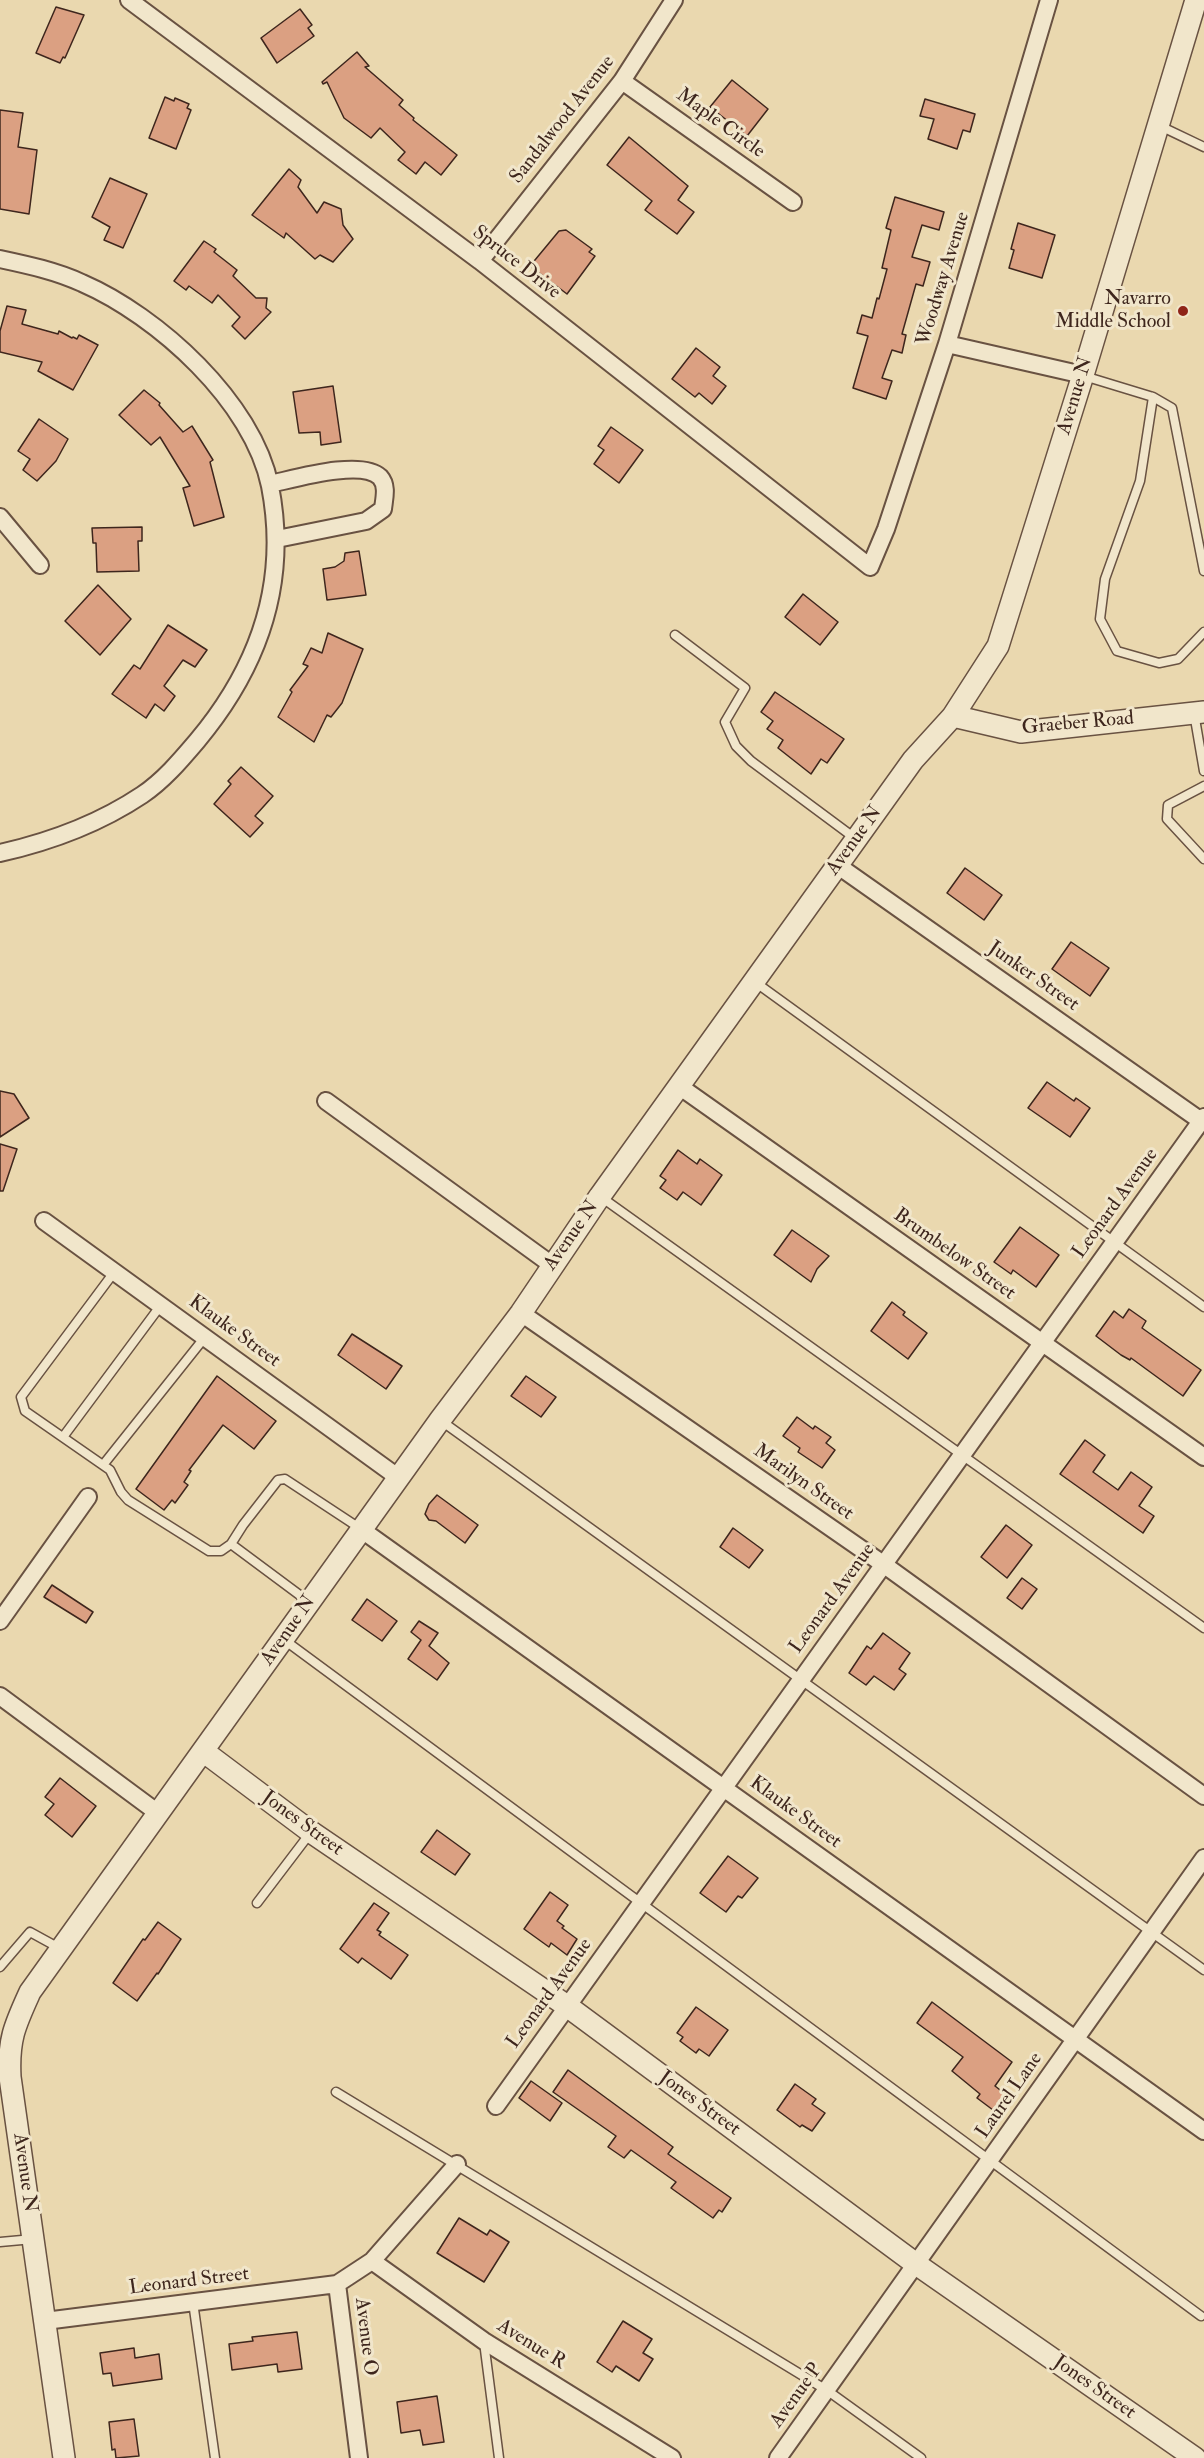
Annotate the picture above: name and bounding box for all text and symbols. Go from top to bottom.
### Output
street label: Sandalwood Avenue [506,51,620,189]
street label: Maple Circle [671,84,769,164]
street label: Woodway Avenue [912,209,976,349]
street label: Spruce Drive [467,221,565,305]
place label: Navarro Middle School [1055,288,1171,335]
marker: Navarro Middle School [1176,304,1190,318]
street label: Avenue N [1053,354,1099,438]
street label: Graeber Road [1021,707,1135,741]
street label: Avenue N [822,802,888,880]
street label: Junker Street [983,937,1083,1017]
street label: Leonard Avenue [1068,1144,1164,1264]
street label: Avenue N [539,1196,605,1276]
street label: Brumbelow Street [888,1204,1020,1306]
street label: Klauke Street [183,1291,285,1373]
street label: Marilyn Street [748,1440,858,1526]
street label: Leonard Avenue [785,1539,881,1659]
street label: Avenue N [256,1591,322,1671]
street label: Klauke Street [744,1772,846,1854]
street label: Jones Street [256,1786,348,1862]
street label: Leonard Avenue [502,1934,598,2054]
street label: Laurel Lane [972,2048,1048,2144]
street label: Jones Street [653,2066,745,2142]
street label: Avenue N [7,2132,41,2214]
street label: Leonard Street [128,2263,250,2301]
street label: Avenue O [348,2297,382,2377]
street label: Avenue R [492,2315,570,2375]
street label: Jones Street [1048,2351,1140,2425]
street label: Avenue P [766,2359,828,2433]

